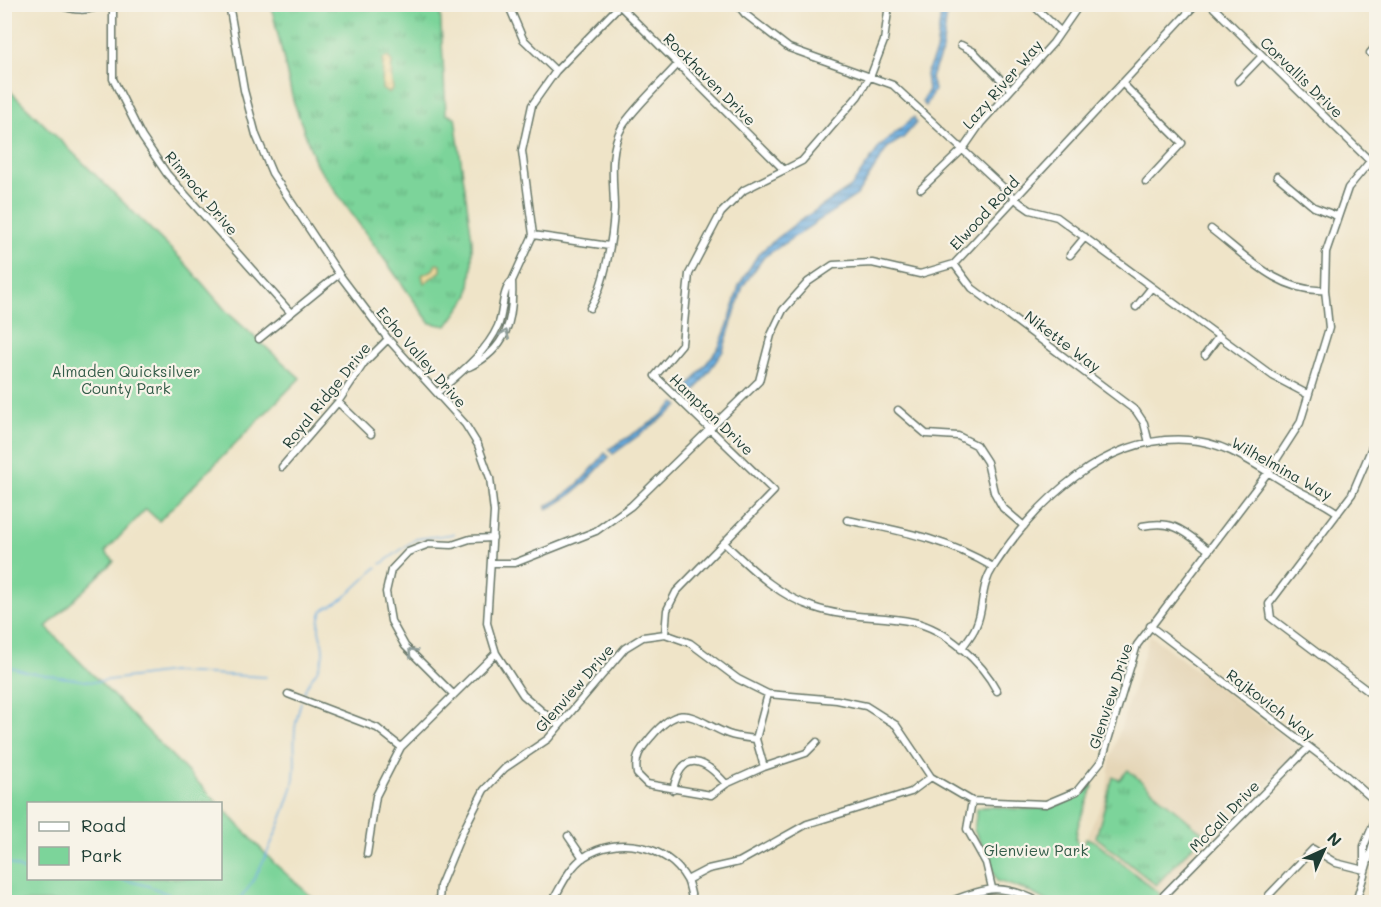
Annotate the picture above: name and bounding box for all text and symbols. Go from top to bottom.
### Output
street label: Rockhaven Drive [659,28,761,130]
street label: Corvallis Drive [1256,32,1348,122]
street label: Lazy River Way [958,35,1046,133]
street label: Rimrock Drive [161,147,243,239]
street label: Elwood Road [945,172,1023,254]
street label: Echo Valley Drive [373,302,471,412]
street label: Nikette Way [1021,306,1105,376]
one-way arrow [497,329,510,339]
street label: Royal Ridge Drive [277,338,375,452]
park label: Almaden Quicksilver County Park [51,361,201,398]
street label: Hampton Drive [666,369,758,459]
street label: Wilhelmina Way [1228,432,1336,504]
street label: Glenview Drive [530,640,618,736]
street label: Glenview Drive [1083,640,1137,752]
one-way arrow [408,649,419,659]
street label: Rajkovich Way [1223,664,1319,744]
street label: McCall Drive [1185,776,1263,856]
legend [27,802,222,880]
text: Road [81,813,126,837]
north arrow [1294,820,1354,880]
text: N [1323,827,1347,851]
park label: Glenview Park [984,840,1088,860]
text: Park [81,843,122,867]

